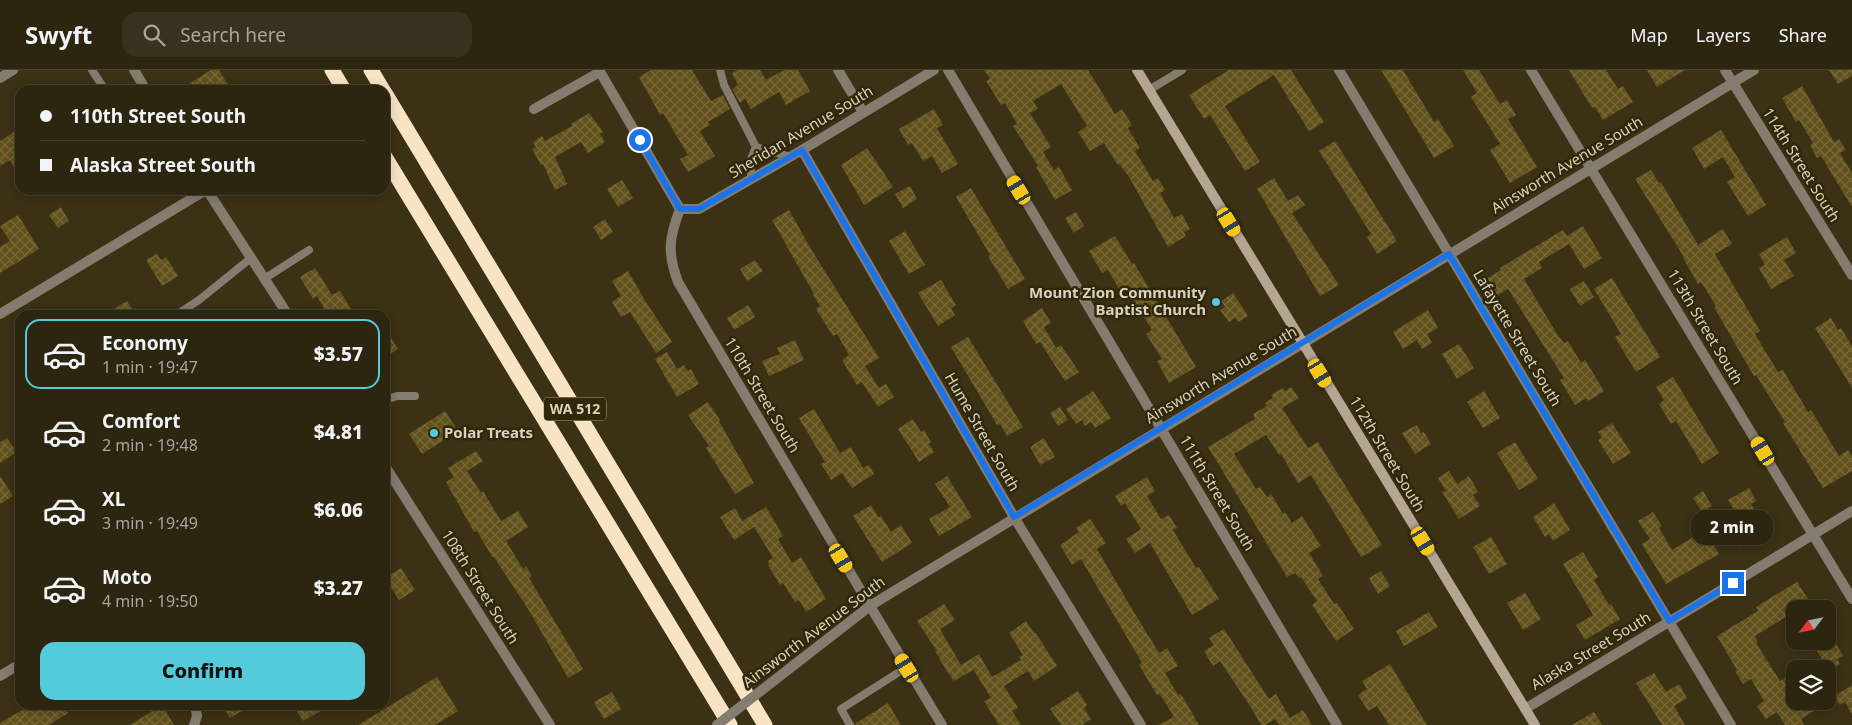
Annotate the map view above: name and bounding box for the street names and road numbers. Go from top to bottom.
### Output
street label: Sheridan Avenue South [725,80,876,182]
street label: 114th Street South [1759,103,1845,225]
street label: Ainsworth Avenue South [1487,111,1646,217]
street label: Lafayette Street South [1469,265,1567,410]
street label: 113th Street South [1663,265,1748,388]
street label: Ainsworth Avenue South [1141,321,1300,427]
street label: 110th Street South [720,333,805,456]
street label: Hume Street South [941,369,1025,494]
street label: 112th Street South [1345,392,1430,515]
road number: WA 512 [544,398,606,420]
street label: 111th Street South [1175,431,1260,554]
street label: 108th Street South [438,525,524,647]
street label: Ainsworth Avenue South [738,571,889,691]
street label: Alaska Street South [1527,606,1654,694]

